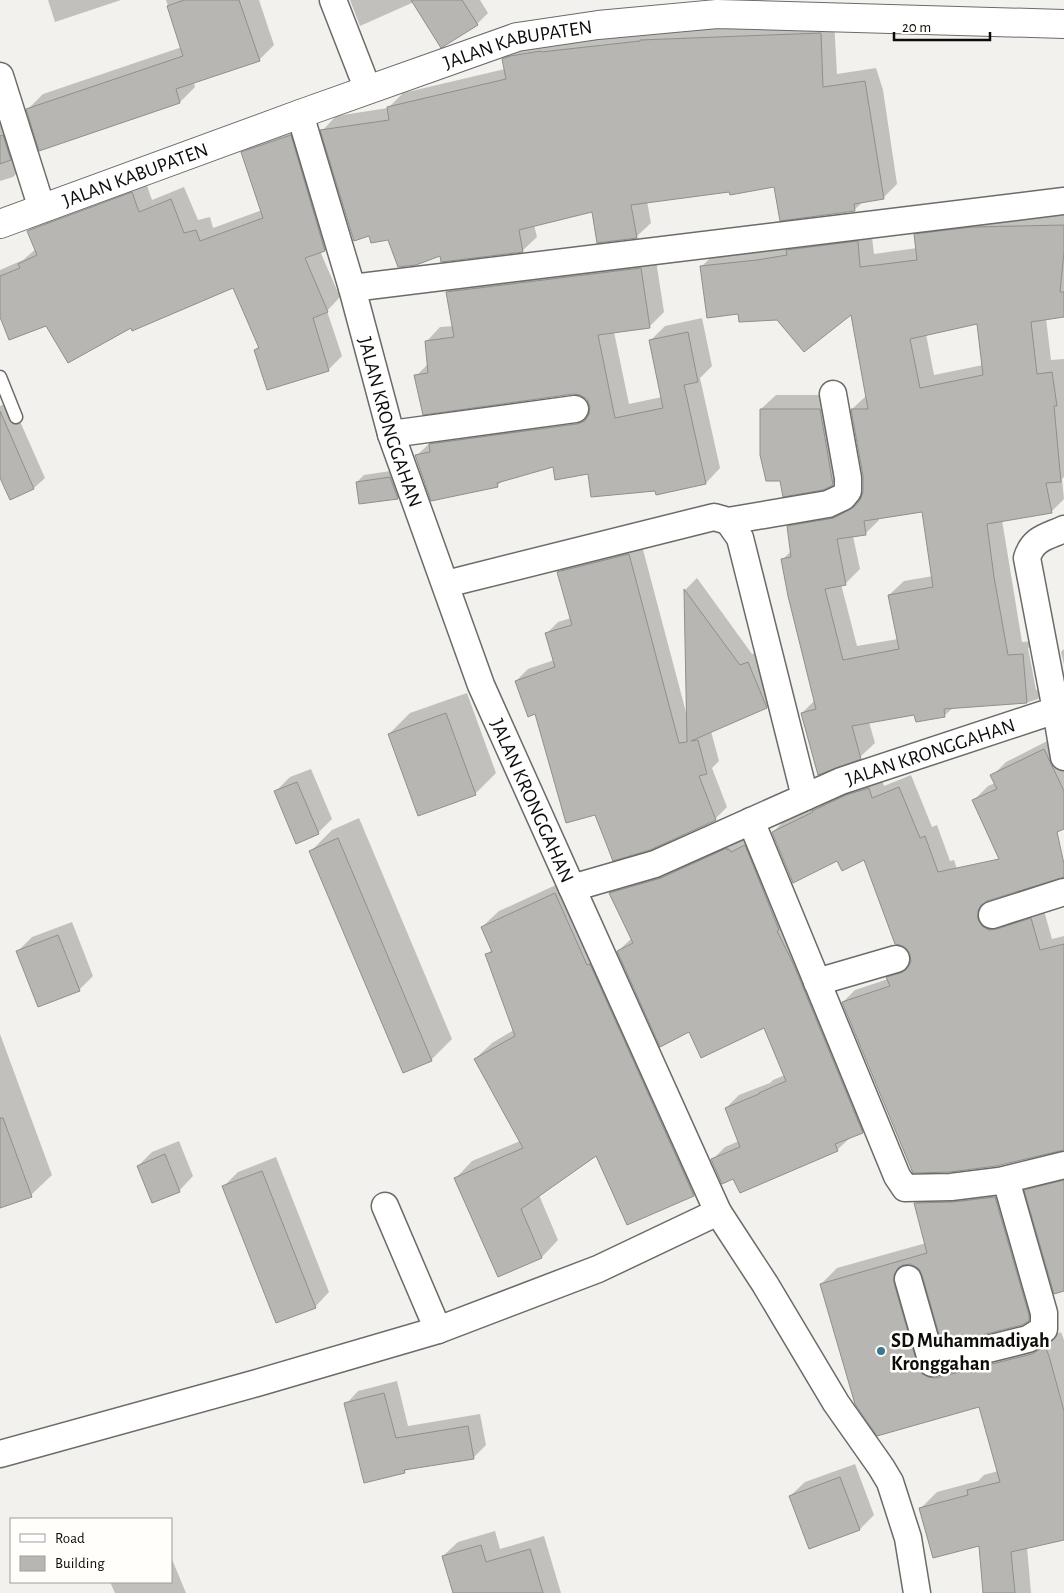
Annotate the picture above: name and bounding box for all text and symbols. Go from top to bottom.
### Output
scale bar [894,10,990,42]
street label: JALAN KABUPATEN [441,17,594,73]
text: 20 m [902,20,931,35]
street label: JALAN KABUPATEN [60,140,211,211]
street label: JALAN KRONGGAHAN [355,335,425,510]
street label: JALAN KRONGGAHAN [843,715,1018,790]
street label: JALAN KRONGGAHAN [487,716,577,886]
place label: SD Muhammadiyah Kronggahan [891,1331,1050,1374]
marker: SD Muhammadiyah Kronggahan [875,1345,887,1357]
legend [10,1518,172,1583]
text: Road [55,1531,85,1546]
text: Building [55,1556,105,1571]

